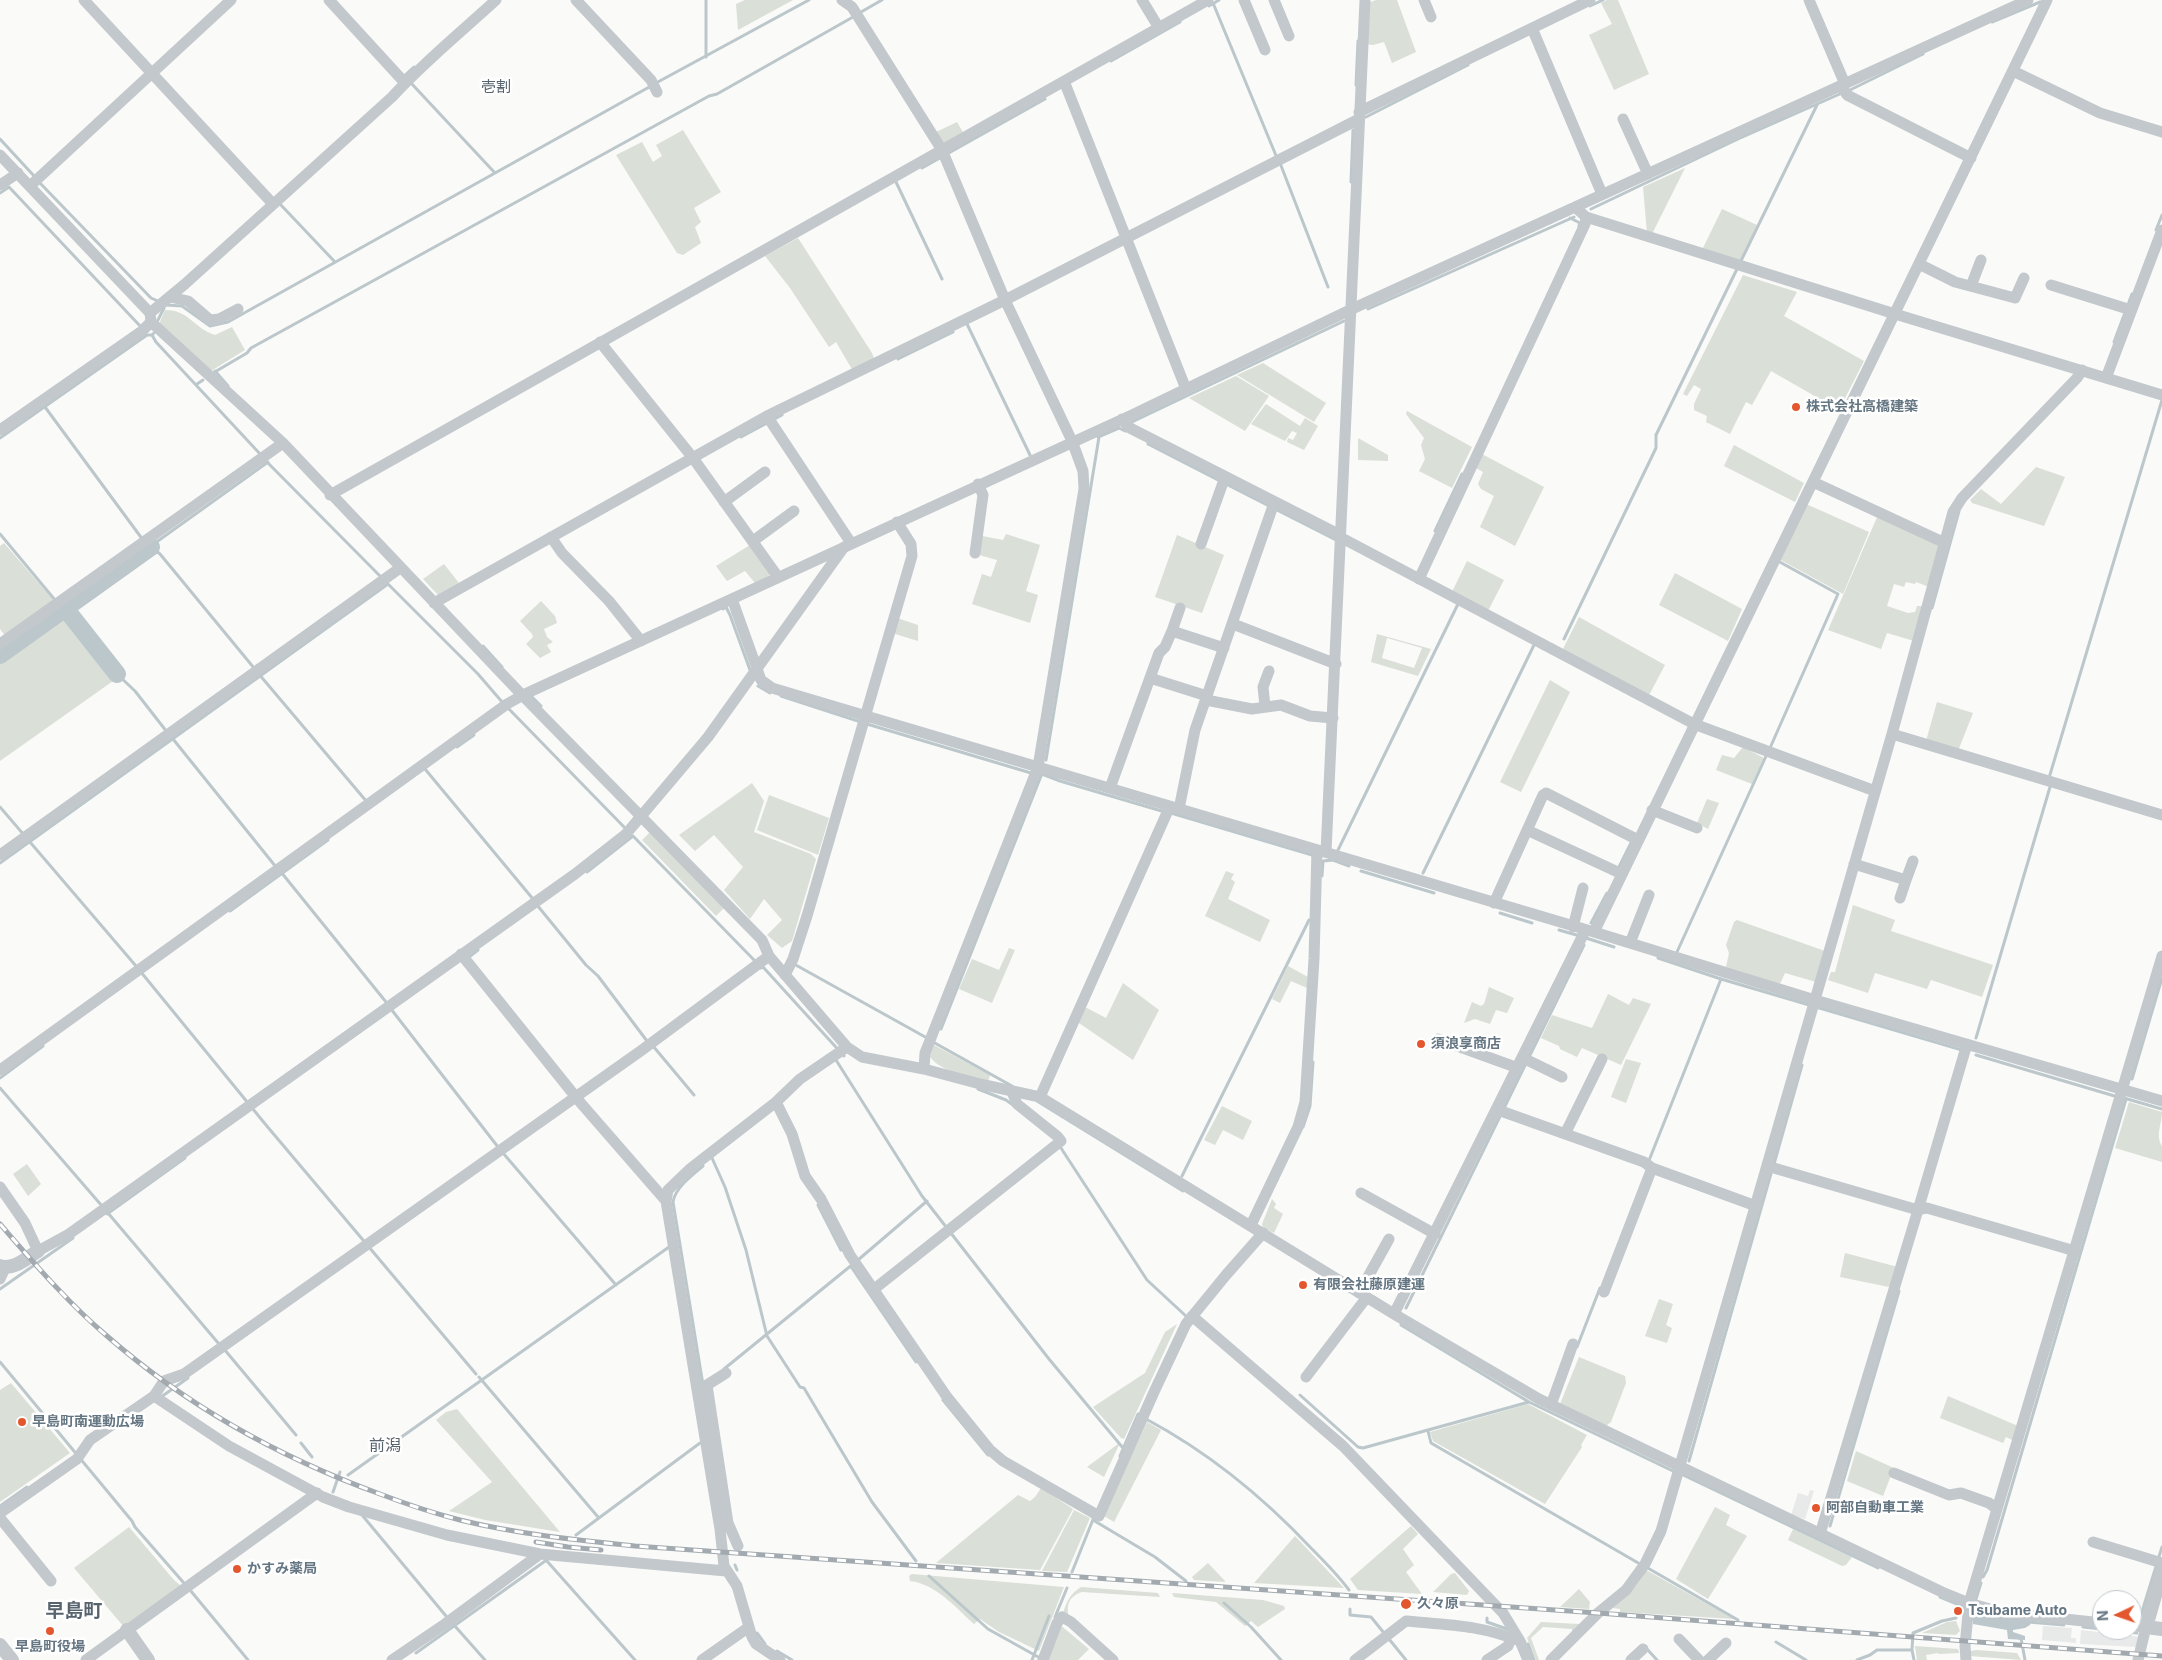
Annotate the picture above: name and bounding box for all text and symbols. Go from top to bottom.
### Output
district label: 壱割 [481,78,511,96]
place label: 株式会社高橋建築 [1806,399,1918,415]
marker: 株式会社高橋建築 [1790,401,1802,413]
place label: 須浪享商店 [1431,1036,1501,1052]
marker: 須浪享商店 [1415,1038,1427,1050]
place label: 有限会社藤原建運 [1313,1277,1425,1293]
marker: 有限会社藤原建運 [1297,1279,1309,1291]
place label: 早島町南運動広場 [32,1414,144,1430]
marker: 早島町南運動広場 [16,1416,28,1428]
district label: 前潟 [369,1436,401,1456]
place label: 阿部自動車工業 [1826,1500,1924,1516]
marker: 阿部自動車工業 [1810,1502,1822,1514]
place label: かすみ薬局 [247,1561,317,1577]
marker: かすみ薬局 [231,1563,243,1575]
north arrow [2092,1590,2142,1640]
place label: 久々原 [1417,1596,1459,1612]
marker: 久々原 [1399,1597,1413,1611]
district label: 早島町 [46,1600,102,1622]
place label: Tsubame Auto [1968,1603,2067,1619]
marker: Tsubame Auto [1952,1605,1964,1617]
text: N [2094,1610,2111,1622]
marker: 早島町役場 [44,1625,56,1637]
place label: 早島町役場 [15,1639,85,1655]

